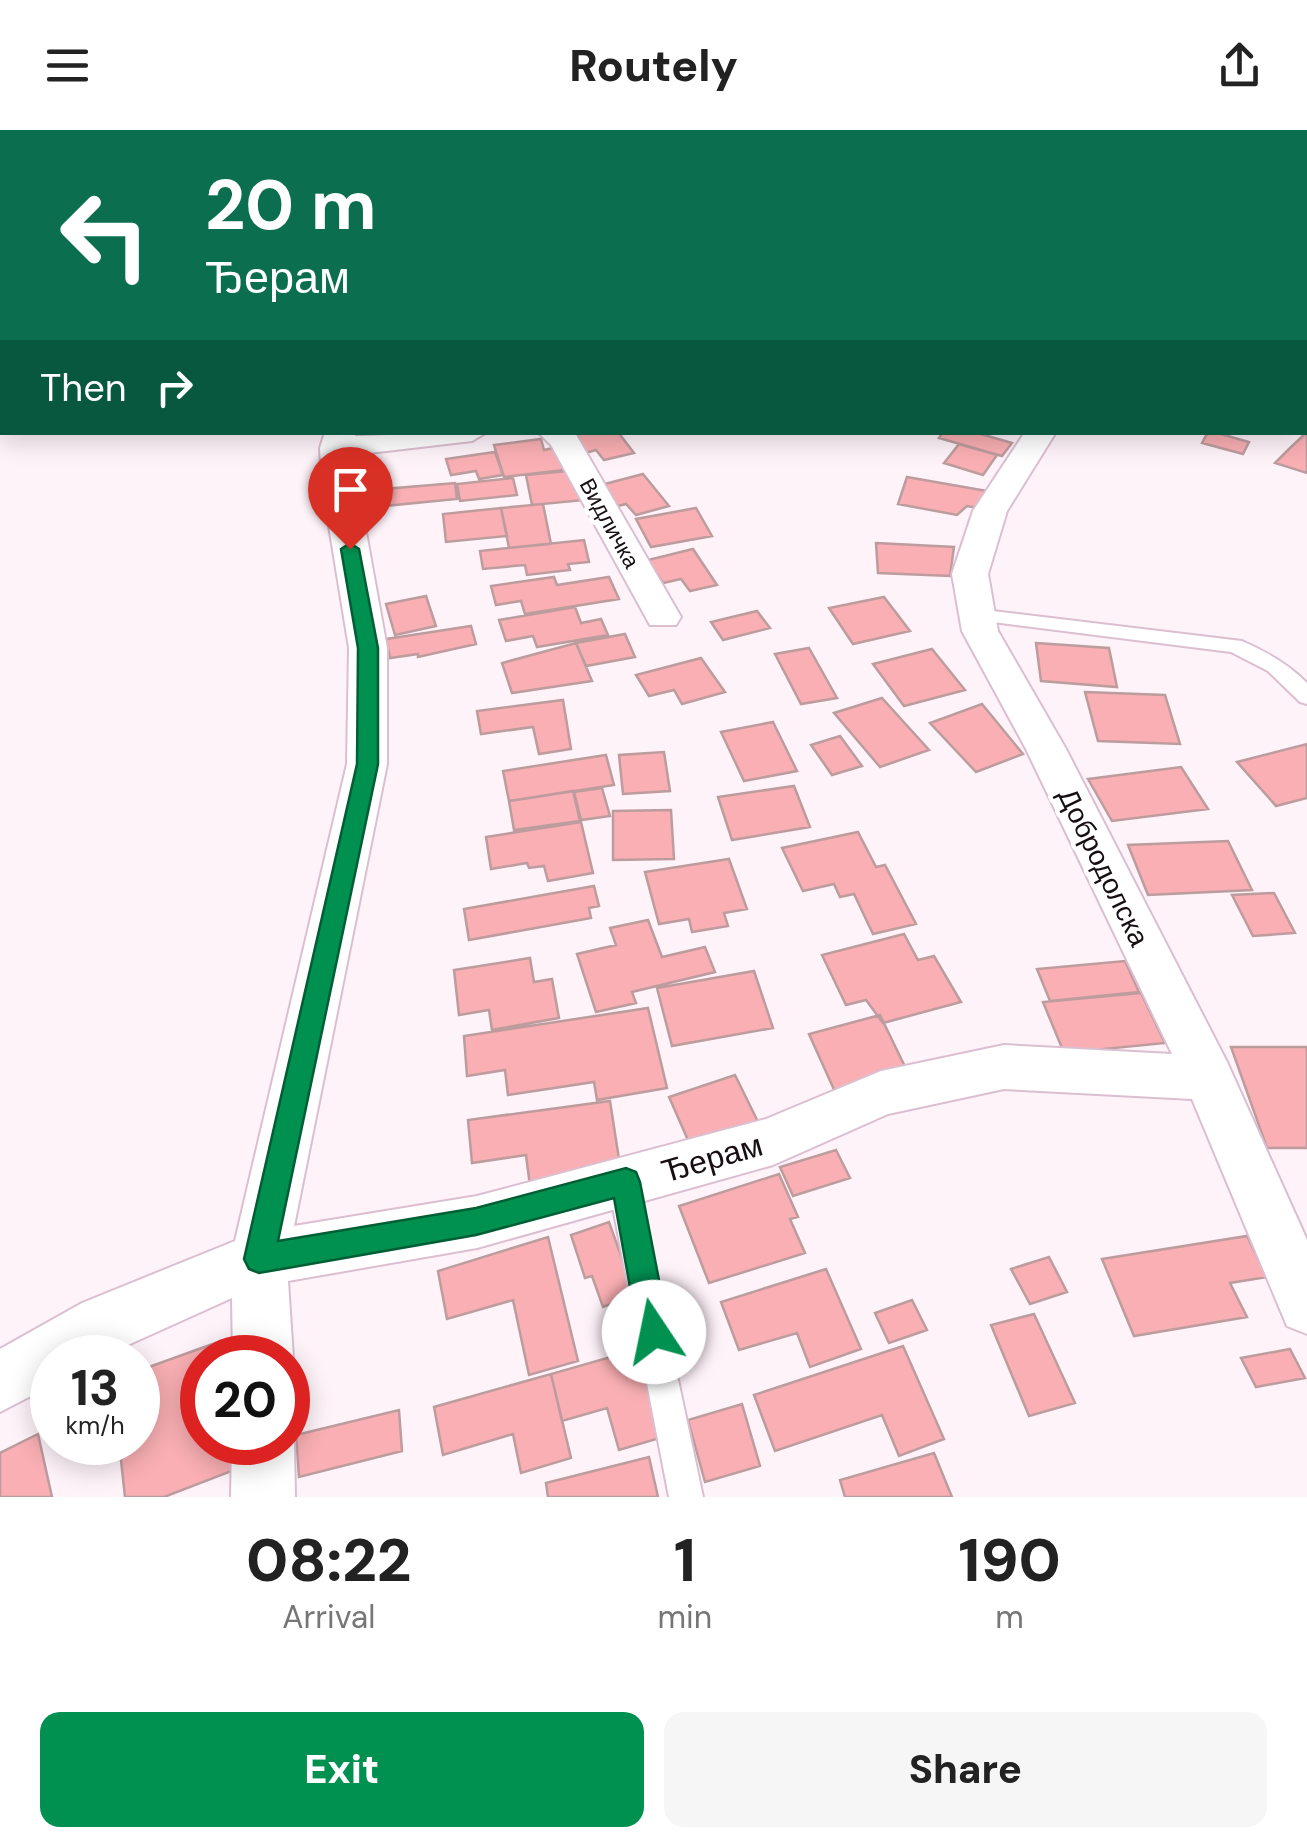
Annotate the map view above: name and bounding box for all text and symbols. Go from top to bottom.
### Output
text: Routely [569,36,738,95]
icon: menu [40,38,95,93]
icon: share [1212,38,1267,93]
text: 20 m [205,160,377,251]
icon: left [40,170,170,300]
text: Ђерам [205,248,350,307]
icon: right [147,360,202,415]
text: Then [40,363,127,413]
pin [308,447,393,550]
icon: arrive [323,462,378,517]
street label: Видличка [573,473,647,574]
street label: Добродолска [1049,782,1158,953]
street label: Ђерам [657,1124,767,1192]
position arrow [602,1280,706,1384]
speed limit sign: 20 [180,1335,310,1465]
text: 13 [71,1355,119,1421]
text: km/h [65,1409,125,1442]
text: 08:22 [246,1521,412,1600]
text: 1 [674,1521,696,1600]
text: 190 [958,1521,1061,1600]
text: Arrival [282,1596,375,1638]
text: min [658,1596,712,1638]
text: m [995,1596,1024,1638]
button: Exit [40,1712,644,1827]
button: Share [664,1712,1267,1827]

